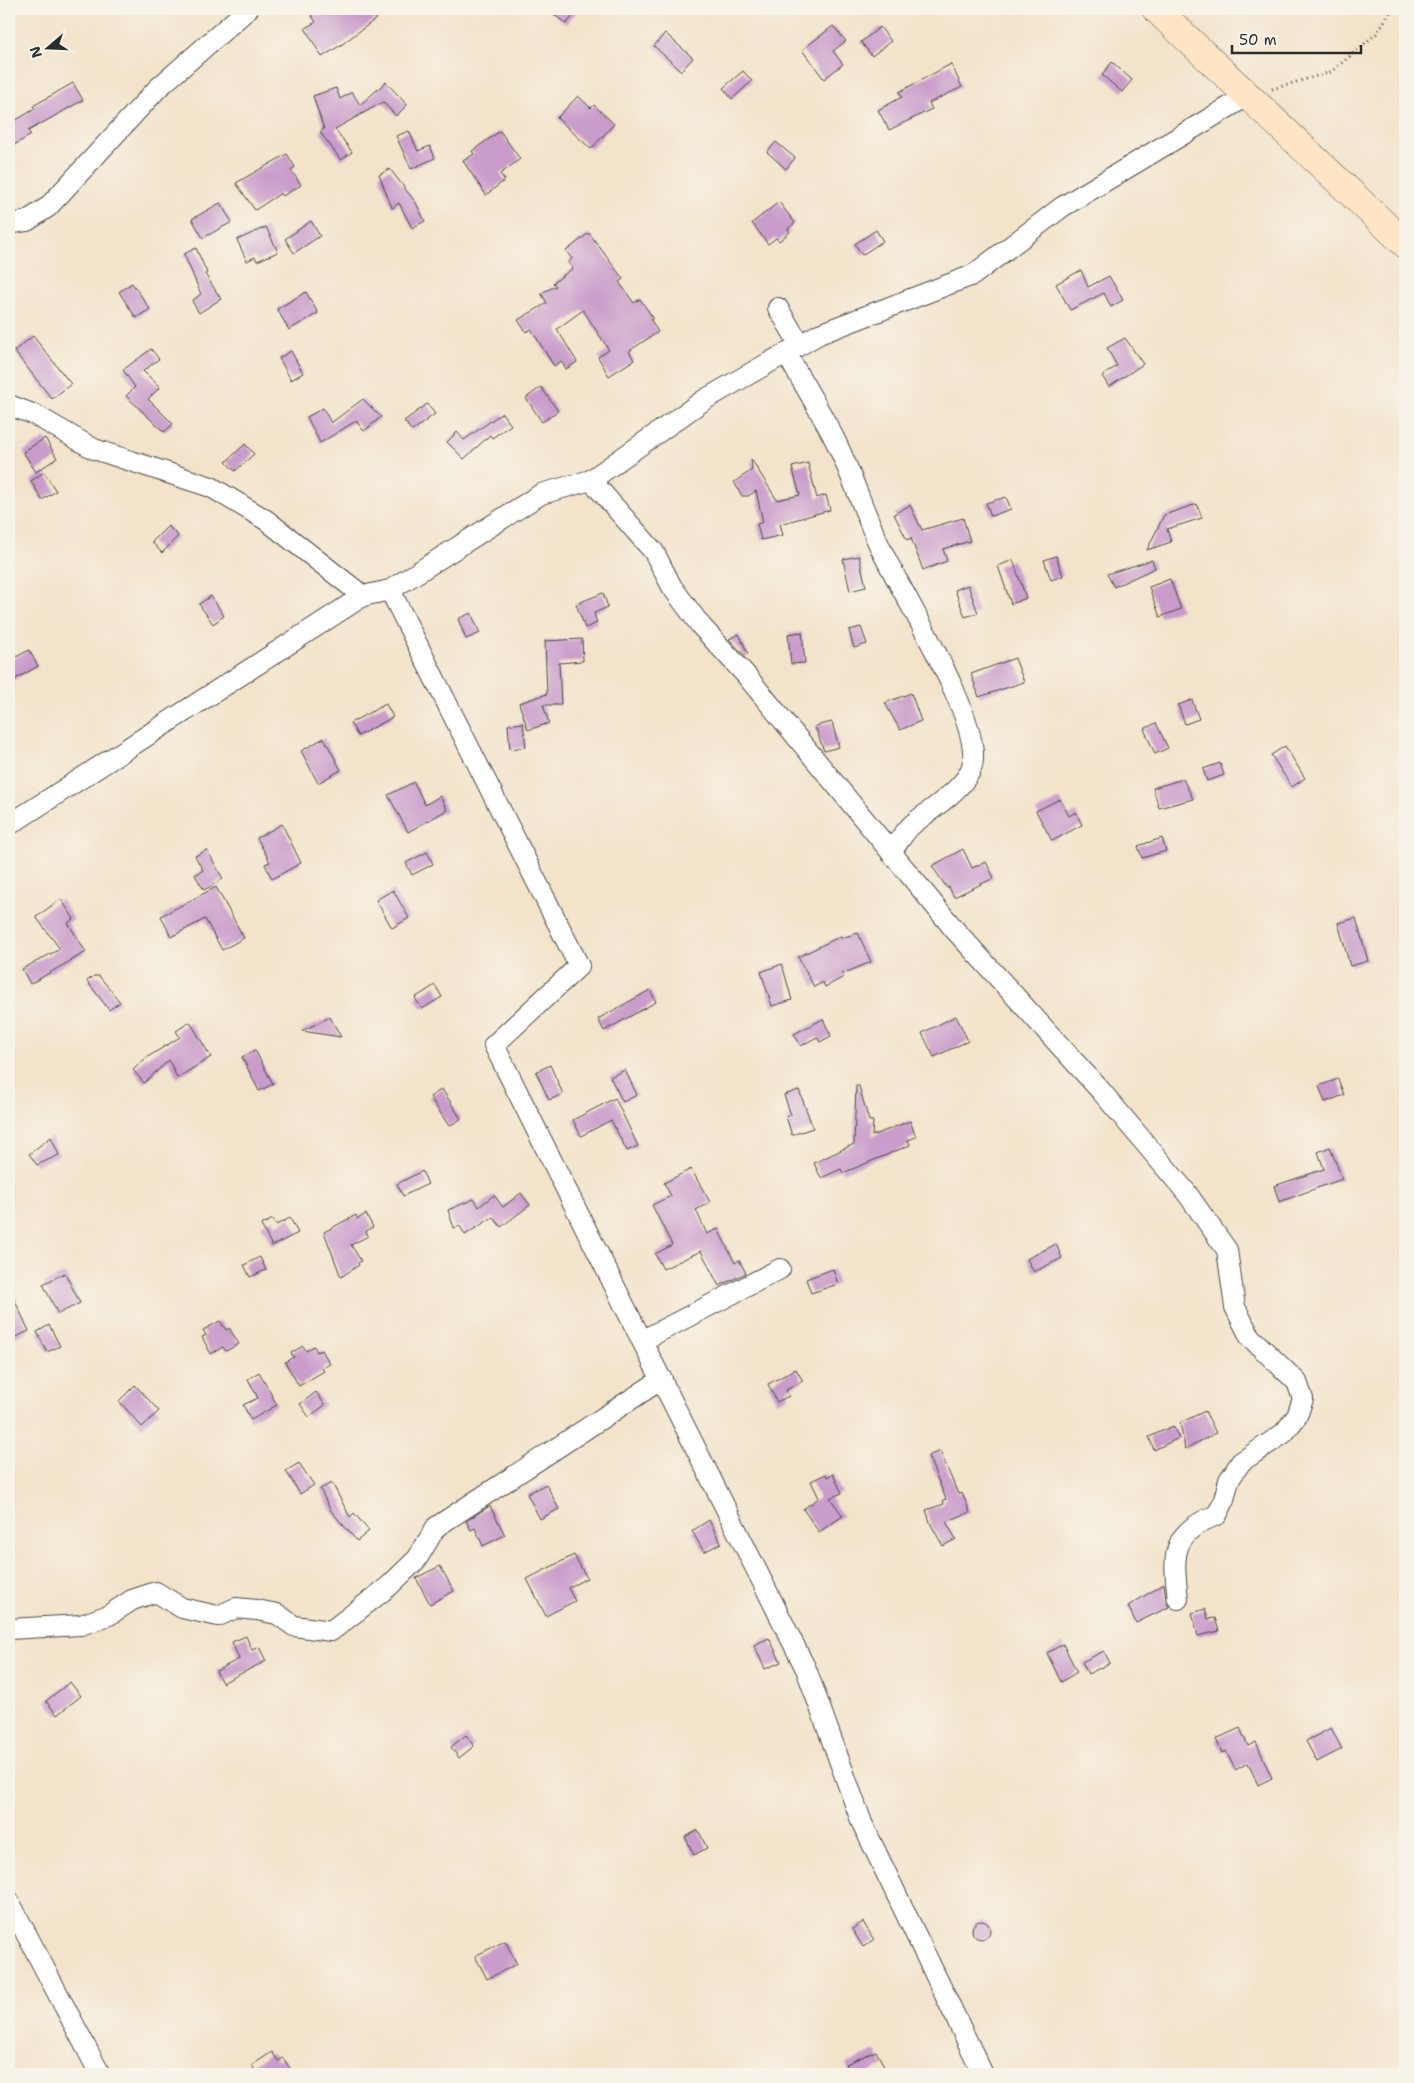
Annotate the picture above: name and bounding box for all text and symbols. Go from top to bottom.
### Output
north arrow [22,22,72,72]
scale bar [1232,22,1360,54]
text: 50 m [1239,30,1277,50]
text: N [25,44,46,60]

